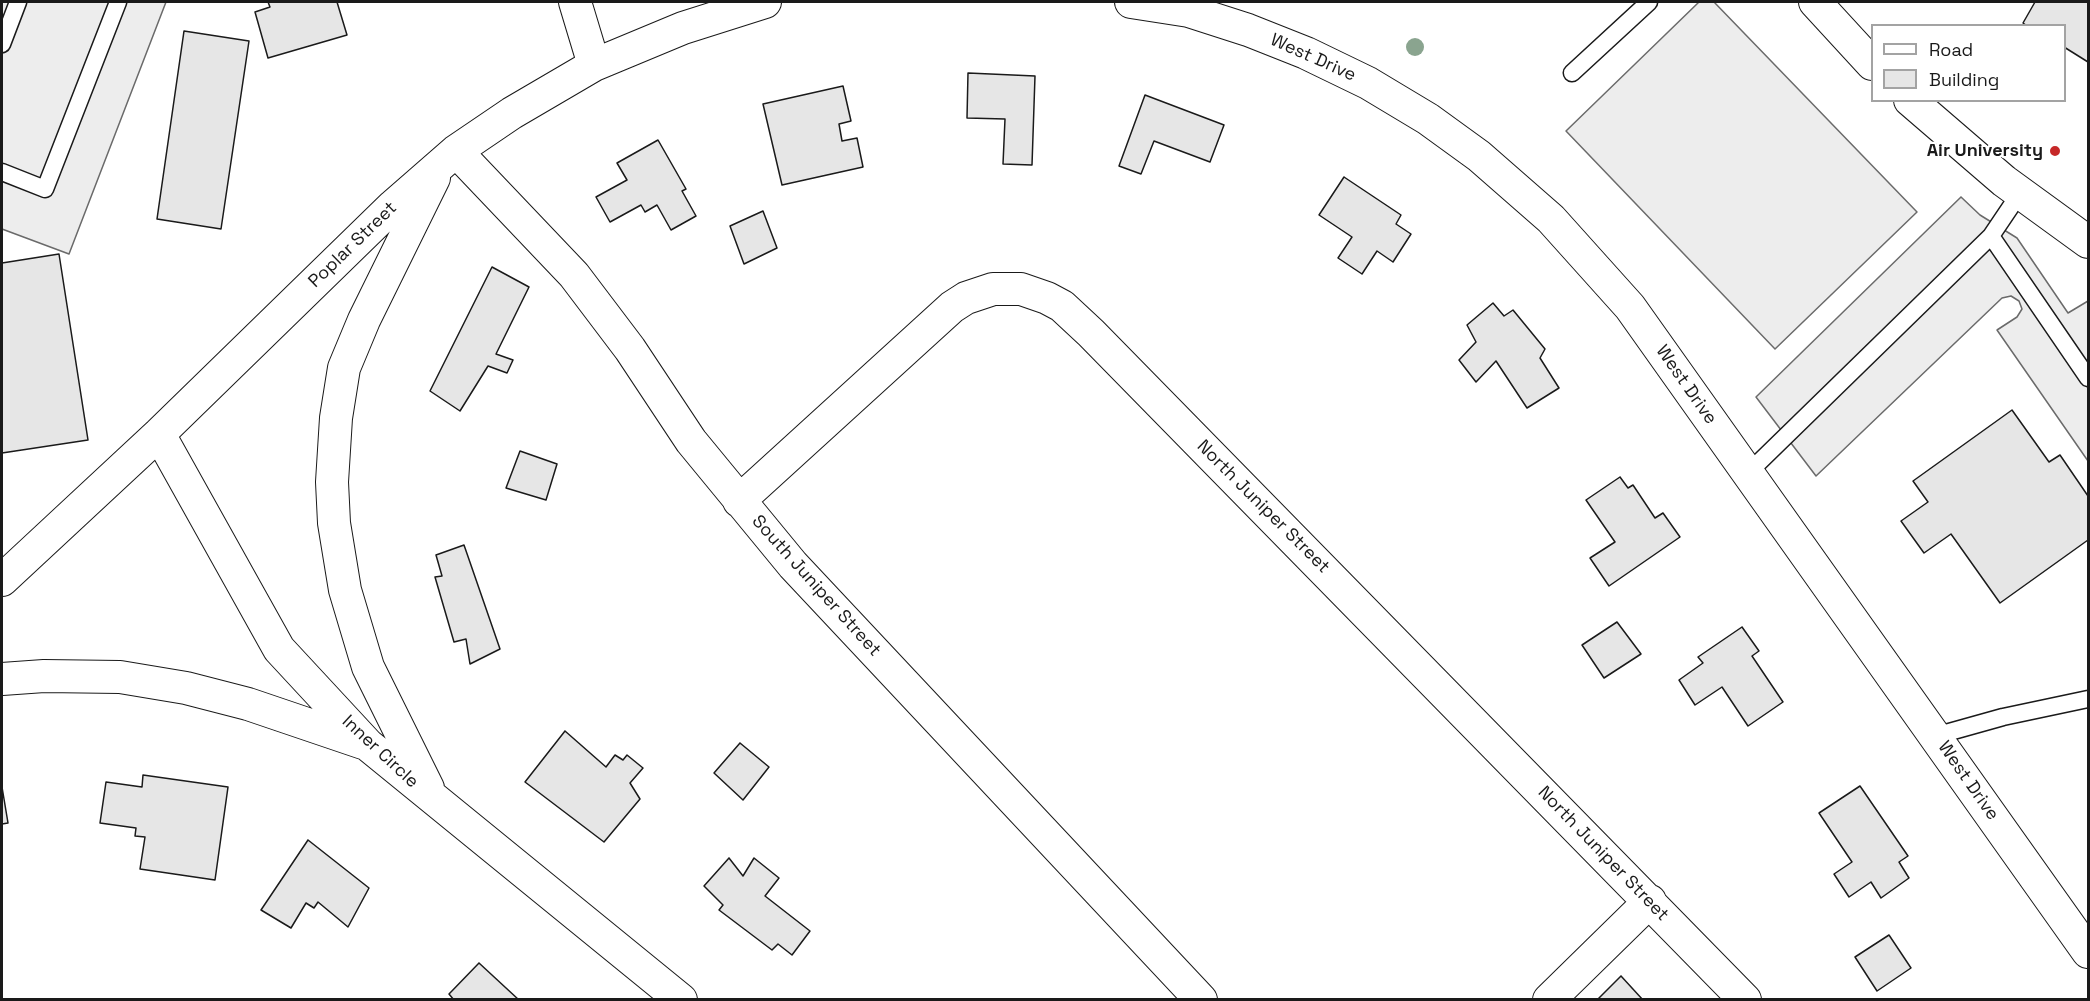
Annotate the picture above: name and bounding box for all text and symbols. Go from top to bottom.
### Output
legend [1871,24,2066,102]
street label: West Drive [1267,30,1359,86]
text: Road [1929,38,1973,61]
text: Building [1929,68,1999,91]
place label: Air University [1927,140,2043,162]
marker: Air University [2048,144,2062,158]
street label: Poplar Street [304,197,402,293]
street label: West Drive [1651,341,1721,429]
street label: North Juniper Street [1192,436,1334,578]
street label: South Juniper Street [747,511,885,661]
street label: Inner Circle [337,711,423,793]
street label: West Drive [1933,737,2003,825]
street label: North Juniper Street [1533,782,1673,926]

